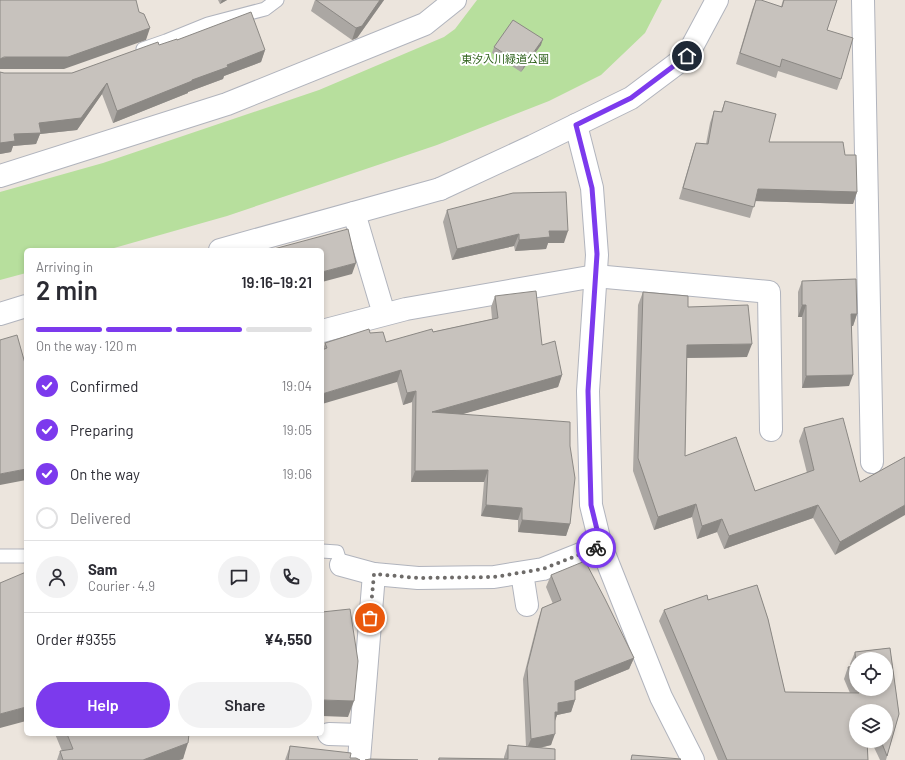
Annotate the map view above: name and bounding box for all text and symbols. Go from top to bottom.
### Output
pin [670,39,704,73]
icon: home [676,45,698,67]
park label: 東汐入川緑道公園 [461,52,549,65]
text: Arriving in [36,259,93,275]
text: 19:16–19:21 [241,273,312,291]
text: 2 min [36,274,98,305]
text: On the way · 120 m [36,338,137,354]
icon: check [36,375,58,397]
text: Confirmed [70,377,138,395]
text: 19:04 [282,378,312,394]
icon: check [36,419,58,441]
text: Preparing [70,421,134,439]
text: 19:05 [282,422,312,438]
icon: check [36,463,58,485]
text: On the way [70,465,140,483]
text: 19:06 [282,466,312,482]
text: Delivered [70,509,131,527]
courier [576,528,616,568]
icon: bike [585,537,607,559]
button: person [36,556,78,598]
button: chat [218,556,260,598]
button: phone [270,556,312,598]
text: Sam [88,560,117,578]
text: Courier · 4.9 [88,578,155,594]
pin [353,601,387,635]
icon: bag [359,607,381,629]
text: Order #9355 [36,630,116,648]
text: ¥4,550 [264,630,312,648]
map controls [849,652,893,748]
button: locate [849,652,893,696]
button: Help [36,682,170,728]
button: Share [178,682,312,728]
button: layers [849,704,893,748]

